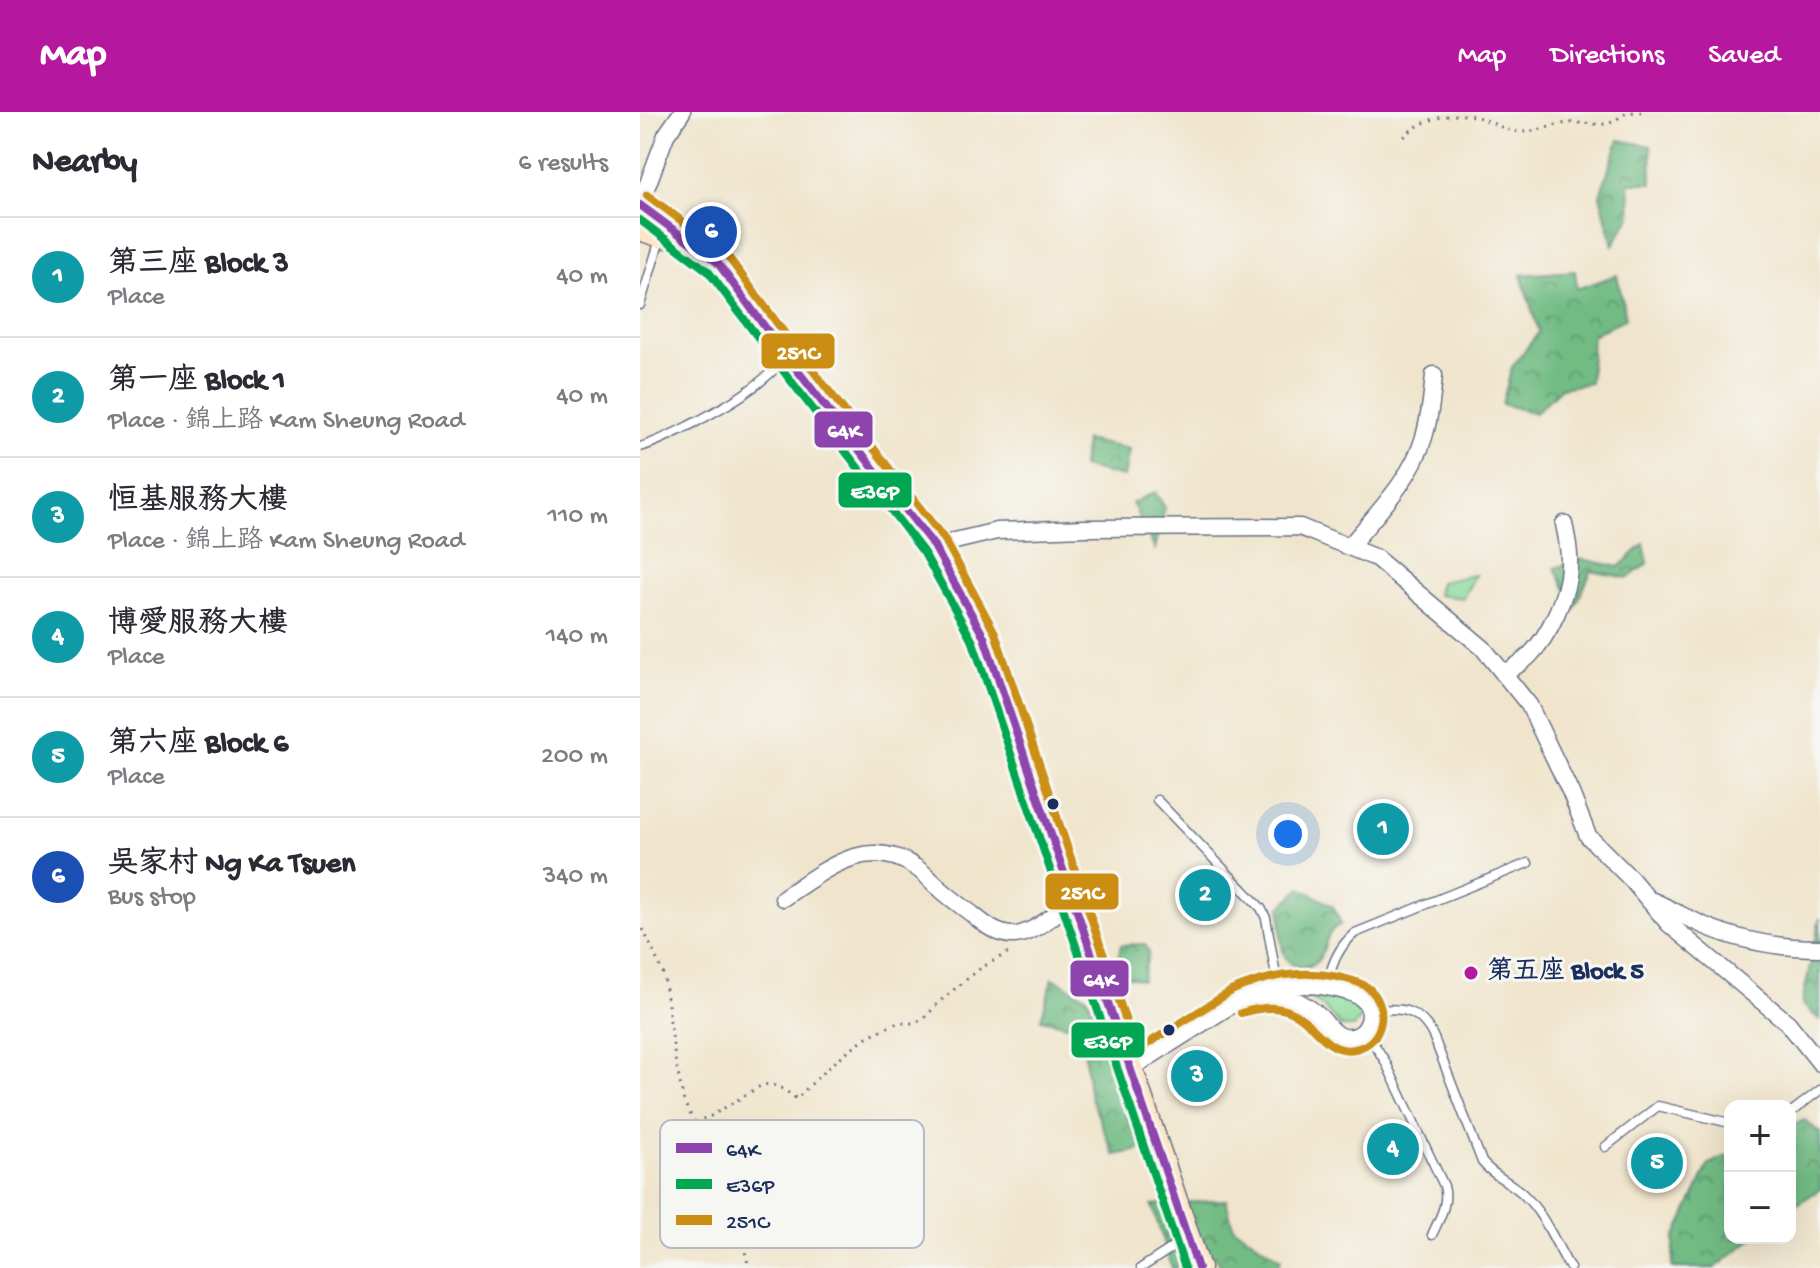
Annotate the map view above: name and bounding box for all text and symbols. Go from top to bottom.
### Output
text: Map [40,34,106,78]
text: Map [1458,40,1506,73]
text: Directions [1550,40,1664,73]
text: Saved [1708,40,1780,73]
text: Nearby [32,144,137,184]
text: 6 results [518,149,608,180]
pin: 6 [685,202,737,262]
text: 第三座 Block 3 [108,248,289,283]
text: 1 [53,262,63,293]
text: 40 m [556,262,608,293]
text: Place [108,283,165,314]
line badge: 251C [760,332,836,370]
text: 251C [776,342,822,368]
text: 第一座 Block 1 [108,365,285,400]
text: 2 [52,382,64,413]
text: 40 m [556,382,608,413]
text: Place · 錦上路 Kam Sheung Road [108,407,465,438]
line badge: 64K [813,410,874,449]
text: 64K [827,420,864,446]
line badge: E36P [837,471,913,509]
text: E36P [851,481,900,507]
text: 恒基服務大樓 [108,485,288,520]
text: 3 [51,502,65,533]
text: 110 m [548,502,608,533]
text: Place · 錦上路 Kam Sheung Road [108,527,465,558]
text: 博愛服務大樓 [108,608,288,643]
text: 4 [52,622,64,653]
text: 140 m [546,622,608,653]
text: Place [108,643,165,674]
text: 第六座 Block 6 [108,728,289,763]
text: 5 [51,742,65,773]
text: 200 m [541,742,608,773]
text: Place [108,763,165,794]
unlabelled marker [1045,796,1061,812]
pin: 1 [1357,799,1409,859]
your location [1268,814,1308,854]
text: 吳家村 Ng Ka Tsuen [108,848,356,883]
text: 6 [51,862,65,893]
text: 340 m [543,862,608,893]
pin: 2 [1179,865,1231,925]
line badge: 251C [1044,872,1120,911]
text: 251C [1060,882,1106,908]
text: Bus stop [108,883,196,914]
place label: 第五座 Block 5 [1487,956,1644,989]
line badge: 64K [1069,959,1130,998]
marker: 第五座 Block 5 [1462,964,1480,982]
text: 64K [1083,969,1120,995]
line badge: E36P [1070,1021,1146,1059]
unlabelled marker [1161,1022,1177,1038]
text: E36P [1084,1031,1133,1057]
pin: 3 [1171,1046,1223,1106]
map controls [1724,1100,1796,1244]
button: + [1724,1100,1796,1172]
pin: 4 [1367,1119,1419,1179]
legend [660,1120,924,1248]
pin: 5 [1631,1133,1683,1193]
text: 64K [726,1139,763,1165]
button: − [1724,1172,1796,1244]
text: E36P [726,1175,775,1201]
text: 251C [726,1211,771,1237]

